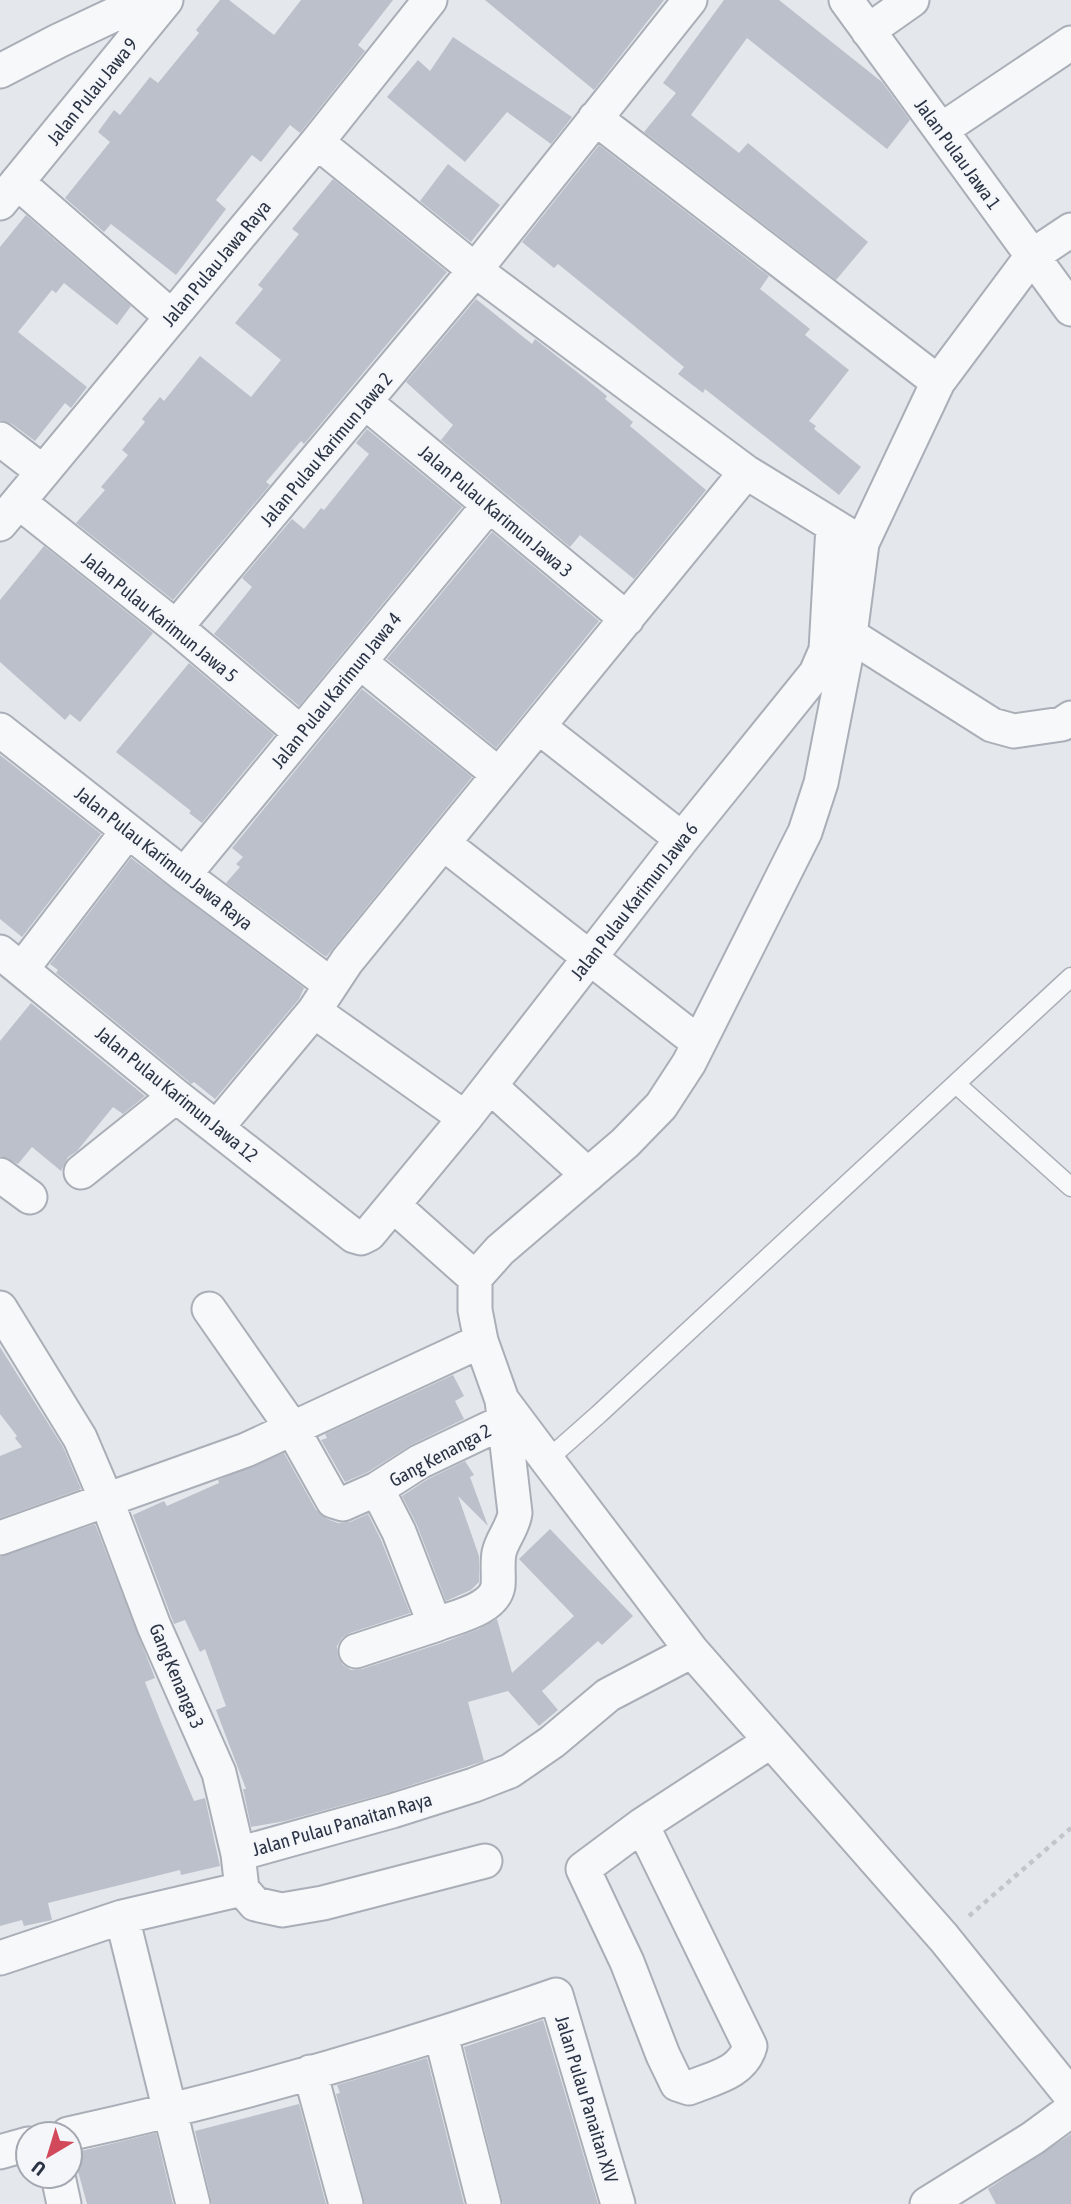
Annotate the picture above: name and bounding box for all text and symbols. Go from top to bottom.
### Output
street label: Jalan Pulau Jawa 9 [42,33,142,149]
street label: Jalan Pulau Jawa 1 [911,94,1005,214]
street label: Jalan Pulau Jawa Raya [157,196,275,330]
street label: Jalan Pulau Karimun Jawa 2 [255,368,397,530]
street label: Jalan Pulau Karimun Jawa 3 [415,440,577,582]
street label: Jalan Pulau Karimun Jawa 5 [78,548,242,686]
street label: Jalan Pulau Karimun Jawa 4 [267,608,406,772]
street label: Jalan Pulau Karimun Jawa Raya [71,782,257,934]
street label: Jalan Pulau Karimun Jawa 6 [566,818,702,984]
street label: Jalan Pulau Karimun Jawa 12 [91,1022,263,1166]
street label: Gang Kenanga 2 [385,1419,495,1491]
street label: Gang Kenanga 3 [145,1620,209,1732]
street label: Jalan Pulau Panaitan Raya [250,1788,434,1860]
street label: Jalan Pulau Panaitan XIV [551,2013,623,2186]
north arrow [14,2120,84,2190]
text: U [27,2156,50,2181]

